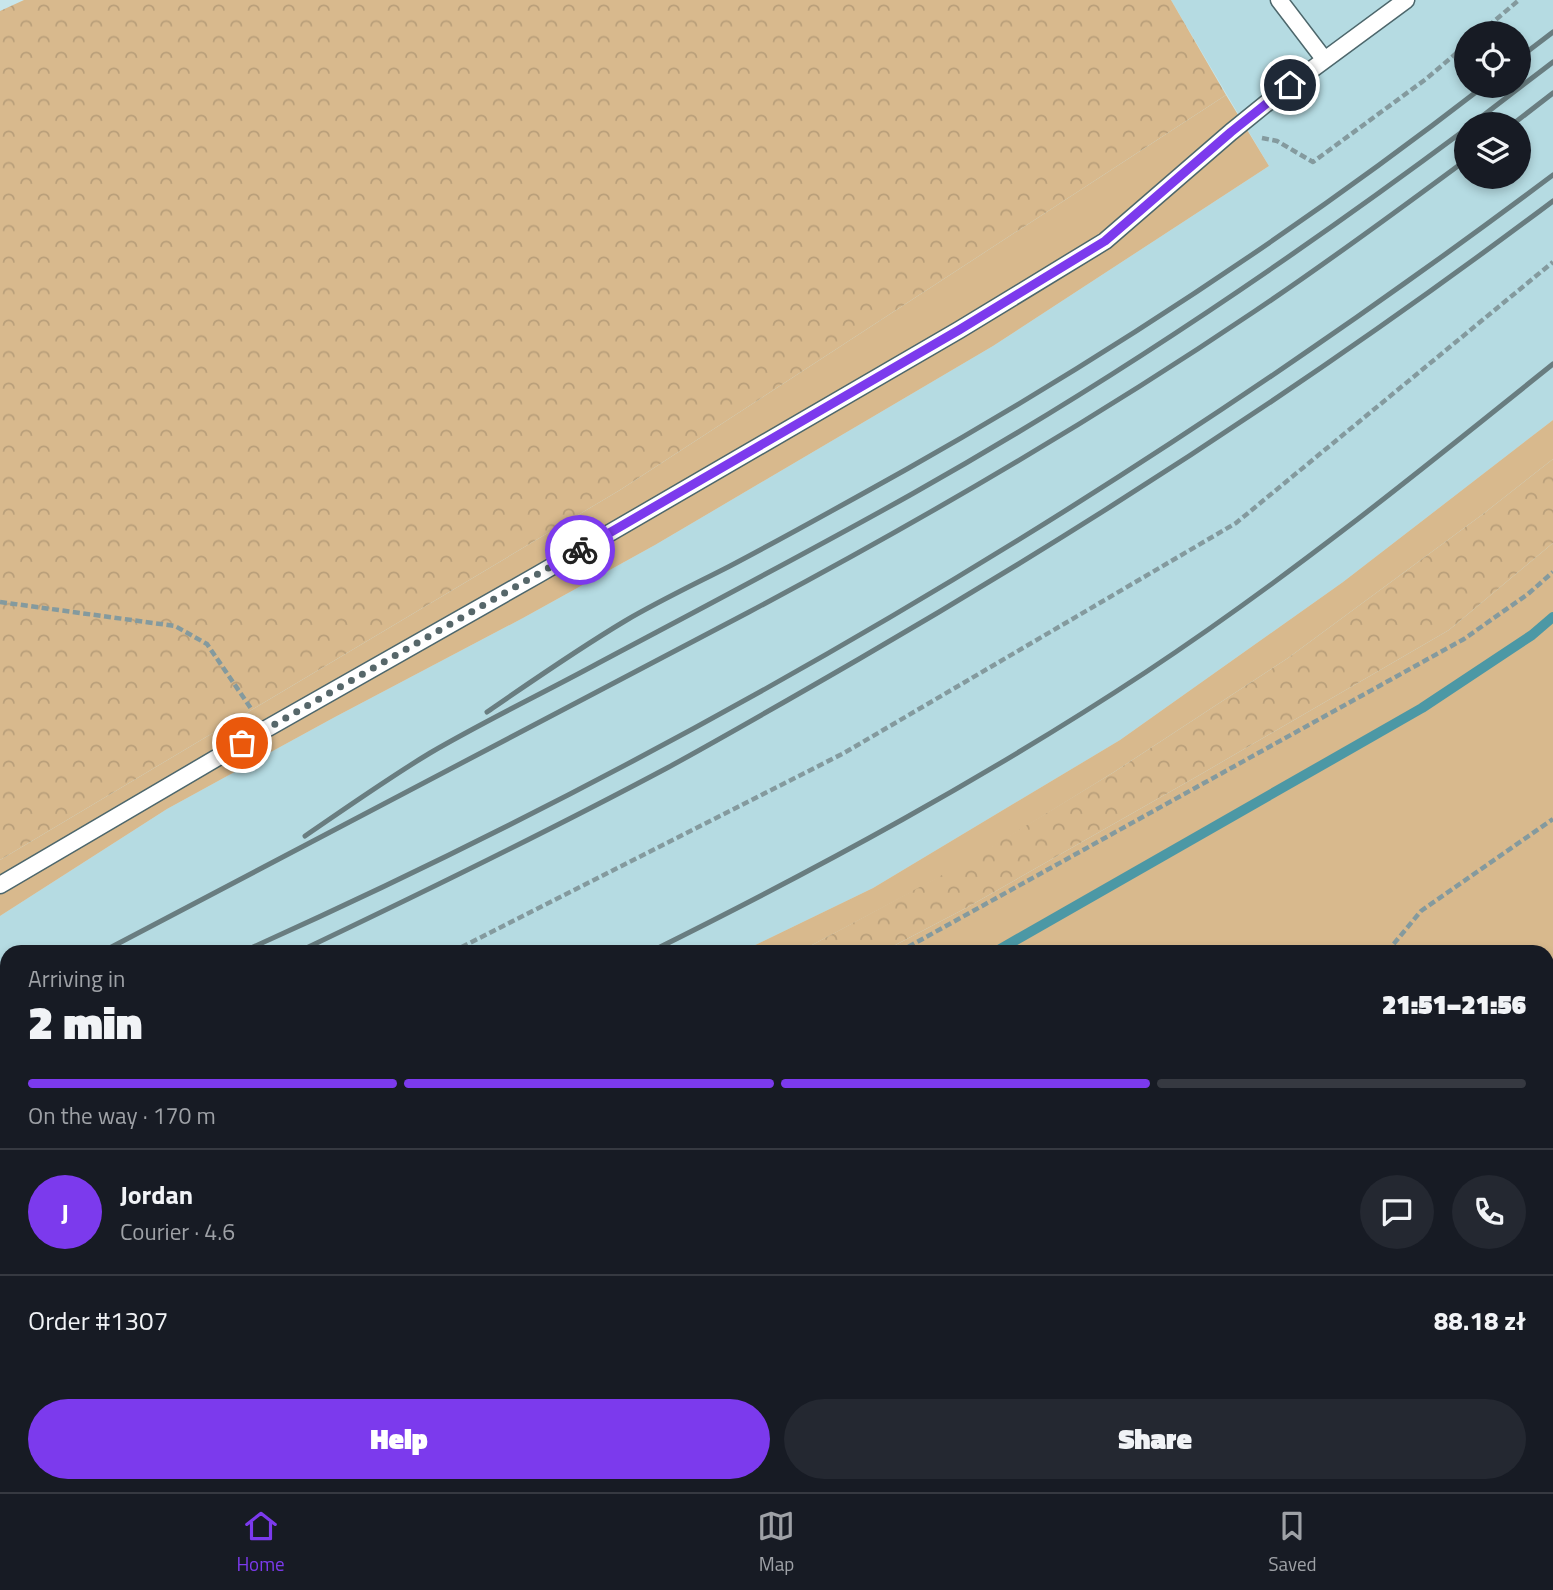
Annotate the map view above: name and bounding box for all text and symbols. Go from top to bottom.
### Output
map controls [1454,21,1531,189]
button: locate [1454,21,1531,98]
pin [1260,55,1320,115]
icon: home [1271,66,1309,104]
button: layers [1454,112,1531,189]
courier [545,515,615,585]
icon: bike [561,531,599,569]
pin [212,713,272,773]
icon: bag [223,724,261,762]
text: Arriving in [28,961,125,996]
text: 21:51–21:56 [1382,985,1526,1024]
text: 2 min [28,987,142,1057]
text: On the way · 170 m [28,1098,216,1133]
text: Jordan [120,1175,193,1214]
button: chat [1360,1175,1434,1249]
button: phone [1452,1175,1526,1249]
text: J [61,1193,69,1232]
text: Courier · 4.6 [120,1214,235,1249]
text: Order #1307 [28,1301,168,1340]
text: 88.18 zł [1434,1301,1526,1340]
button: Help [28,1399,770,1479]
button: Share [784,1399,1526,1479]
tab: Home [236,1507,285,1578]
tab: Map [757,1507,795,1578]
tab: Saved [1268,1507,1317,1578]

